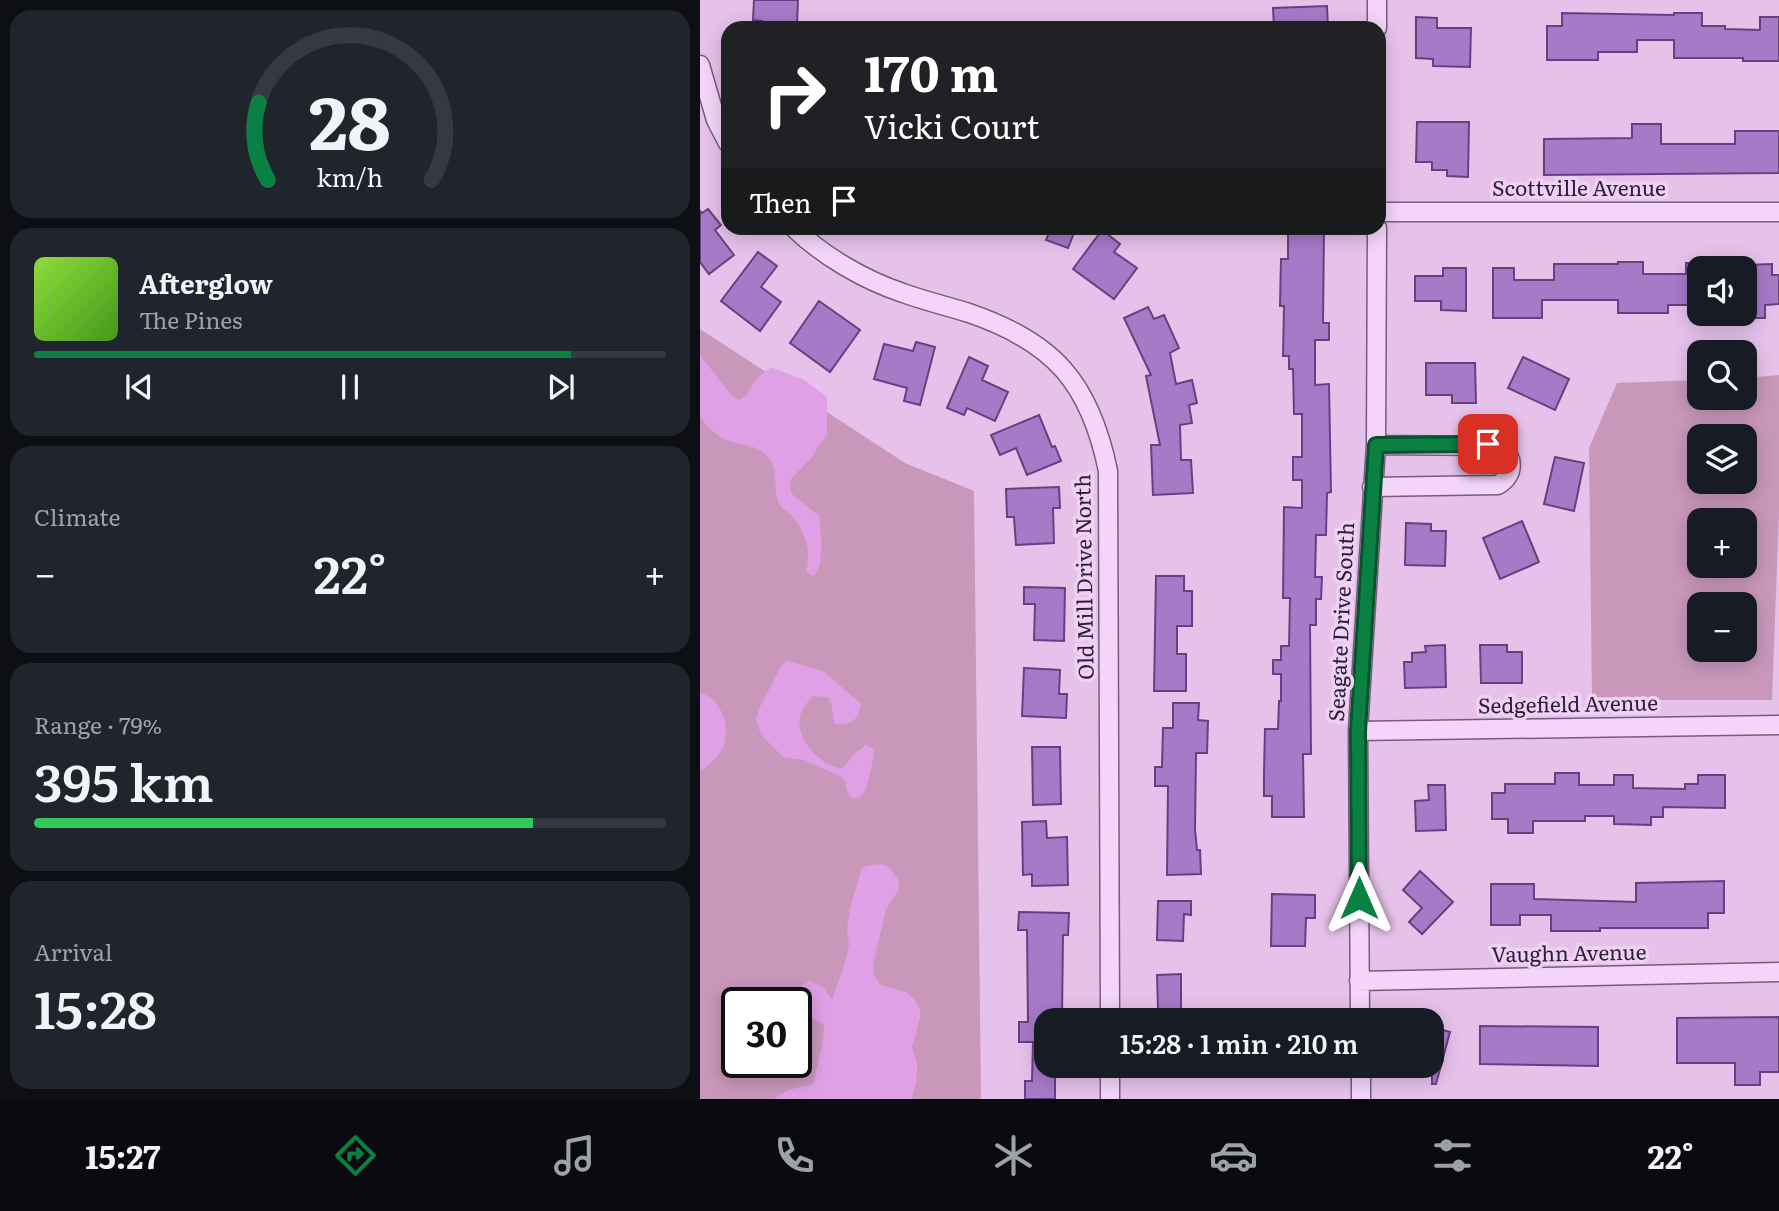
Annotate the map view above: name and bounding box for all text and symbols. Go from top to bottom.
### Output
text: 170 m [864,34,998,107]
icon: right [749,49,840,140]
text: 28 [309,64,391,172]
text: Vicki Court [864,101,1039,149]
text: km/h [317,158,383,195]
street label: Scottville Avenue [1492,171,1666,202]
text: Then [749,182,811,221]
icon: arrive [825,182,863,220]
map controls [1687,256,1757,662]
button: sound [1687,256,1757,326]
text: Afterglow [139,263,273,302]
text: The Pines [139,302,242,336]
button: search [1687,340,1757,410]
icon: previous [120,368,158,406]
icon: pause [331,368,369,406]
icon: next [542,368,580,406]
pin [1458,414,1518,474]
button: layers [1687,424,1757,494]
icon: arrive [1469,425,1507,463]
street label: Old Mill Drive North [1065,474,1100,680]
text: Climate [34,499,120,533]
button: + [1687,508,1757,578]
street label: Seagate Drive South [1319,521,1360,722]
text: 22° [313,533,387,610]
text: − [34,543,56,600]
text: + [644,543,666,600]
button: − [1687,592,1757,662]
street label: Sedgefield Avenue [1478,685,1658,720]
text: Range · 79% [34,707,162,741]
text: 395 km [34,741,214,818]
position arrow [1322,861,1396,935]
text: Arrival [34,934,113,968]
street label: Vaughn Avenue [1491,935,1647,968]
text: 15:28 [34,968,157,1045]
speed limit sign: 30 [721,987,812,1078]
text: 15:28 · 1 min · 210 m [1120,1023,1358,1062]
text: 15:27 [85,1131,160,1179]
icon: directions [331,1131,380,1180]
icon: music [550,1131,599,1180]
icon: phone [770,1131,819,1180]
icon: climate [989,1131,1038,1180]
icon: car [1209,1131,1258,1180]
icon: filters [1428,1131,1477,1180]
text: 22° [1647,1131,1694,1179]

